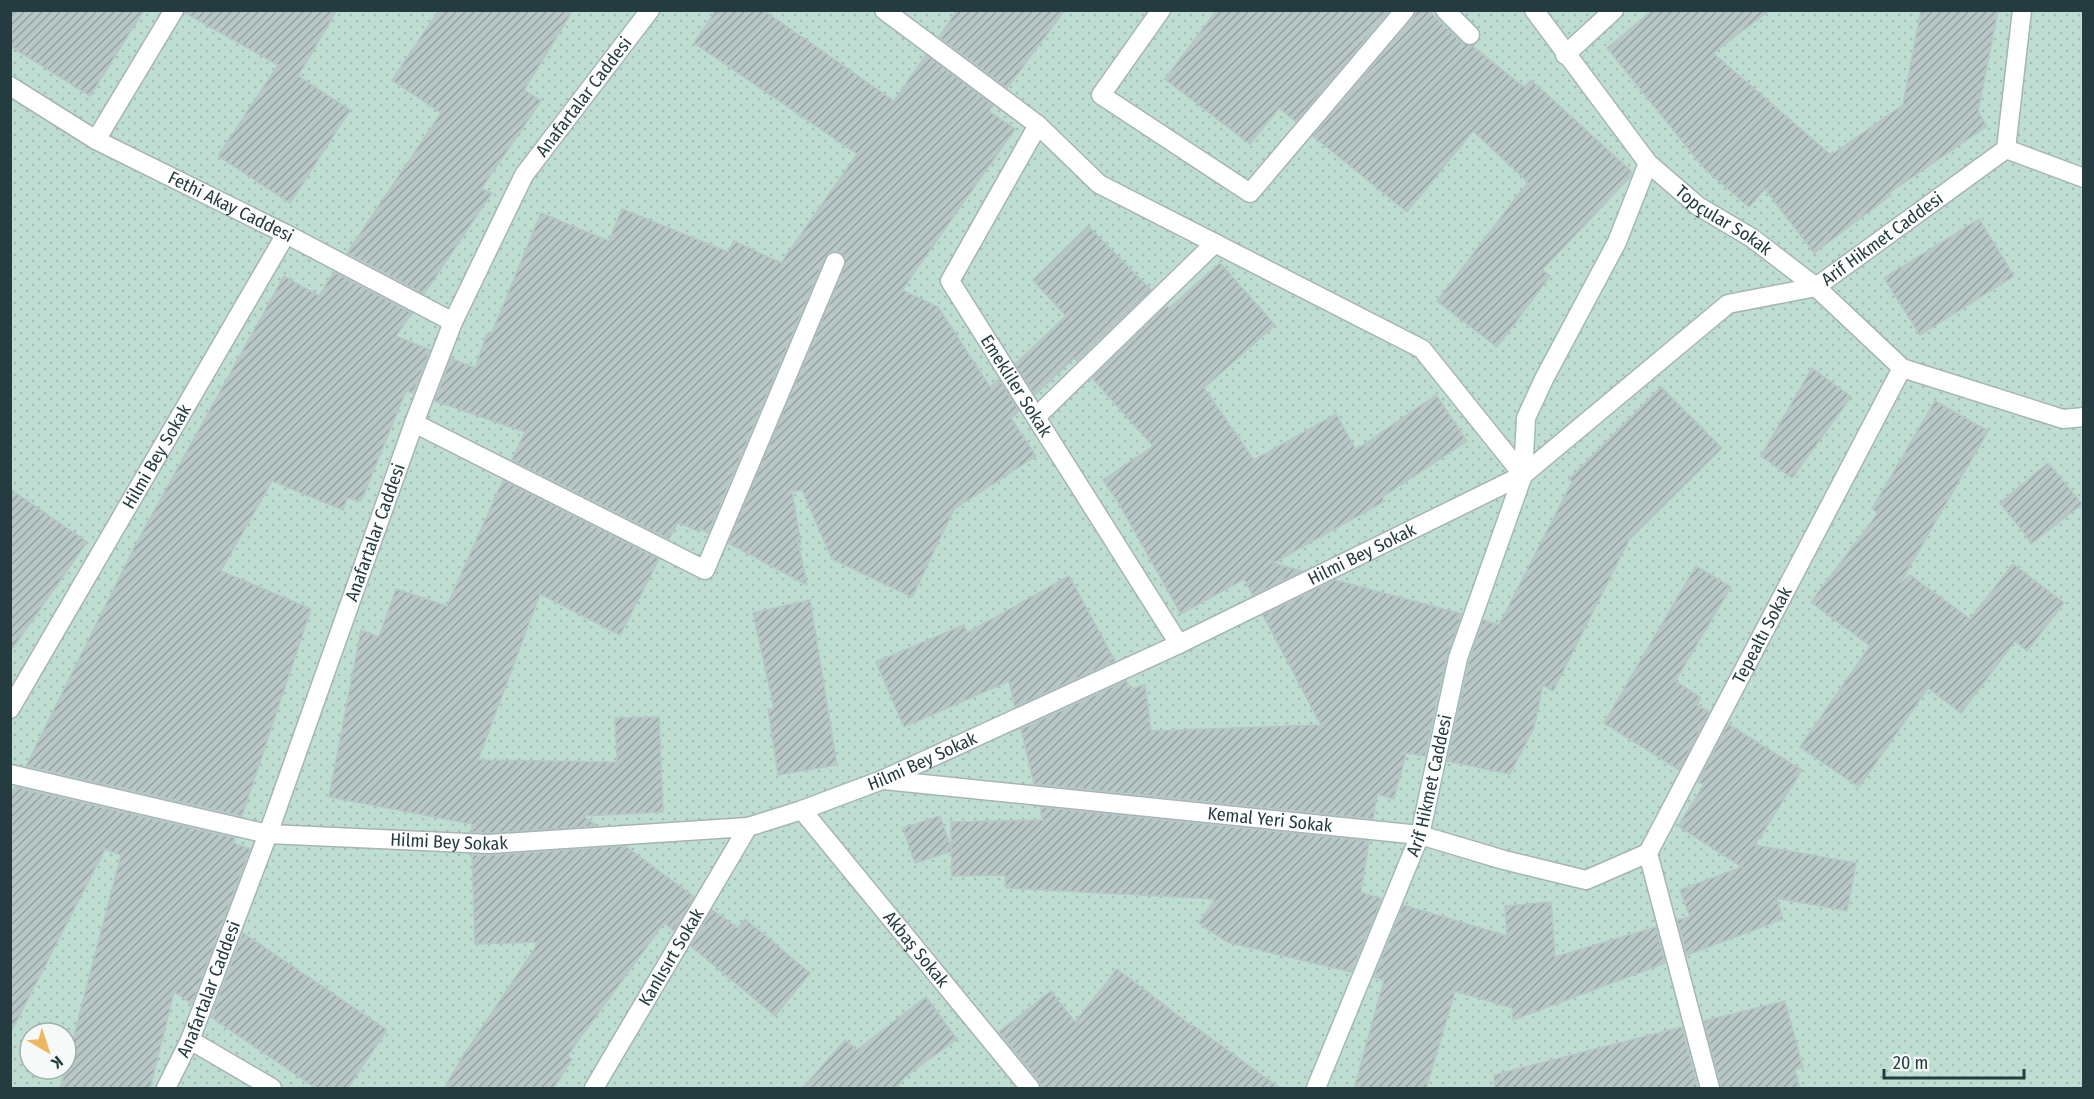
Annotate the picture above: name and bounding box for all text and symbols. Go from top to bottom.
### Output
street label: Anafartalar Caddesi [531,33,636,161]
street label: Fethi Akay Caddesi [165,166,297,247]
street label: Topçular Sokak [1671,180,1777,261]
street label: Arif Hikmet Caddesi [1817,187,1947,290]
street label: Emekliler Sokak [976,331,1057,441]
street label: Hilmi Bey Sokak [118,400,196,513]
street label: Anafartalar Caddesi [341,461,410,604]
street label: Hilmi Bey Sokak [1304,518,1420,590]
street label: Tepealtı Sokak [1728,582,1797,687]
street label: Arif Hikmet Caddesi [1401,712,1457,860]
street label: Hilmi Bey Sokak [865,727,981,795]
street label: Kemal Yeri Sokak [1207,802,1334,837]
street label: Hilmi Bey Sokak [390,829,509,855]
street label: Kanlısırt Sokak [634,904,709,1010]
street label: Akbaş Sokak [879,907,954,992]
street label: Anafartalar Caddesi [172,918,245,1061]
north arrow [18,1021,78,1081]
scale bar [1884,1042,2024,1080]
text: K [47,1052,67,1073]
text: 20 m [1893,1052,1928,1074]

